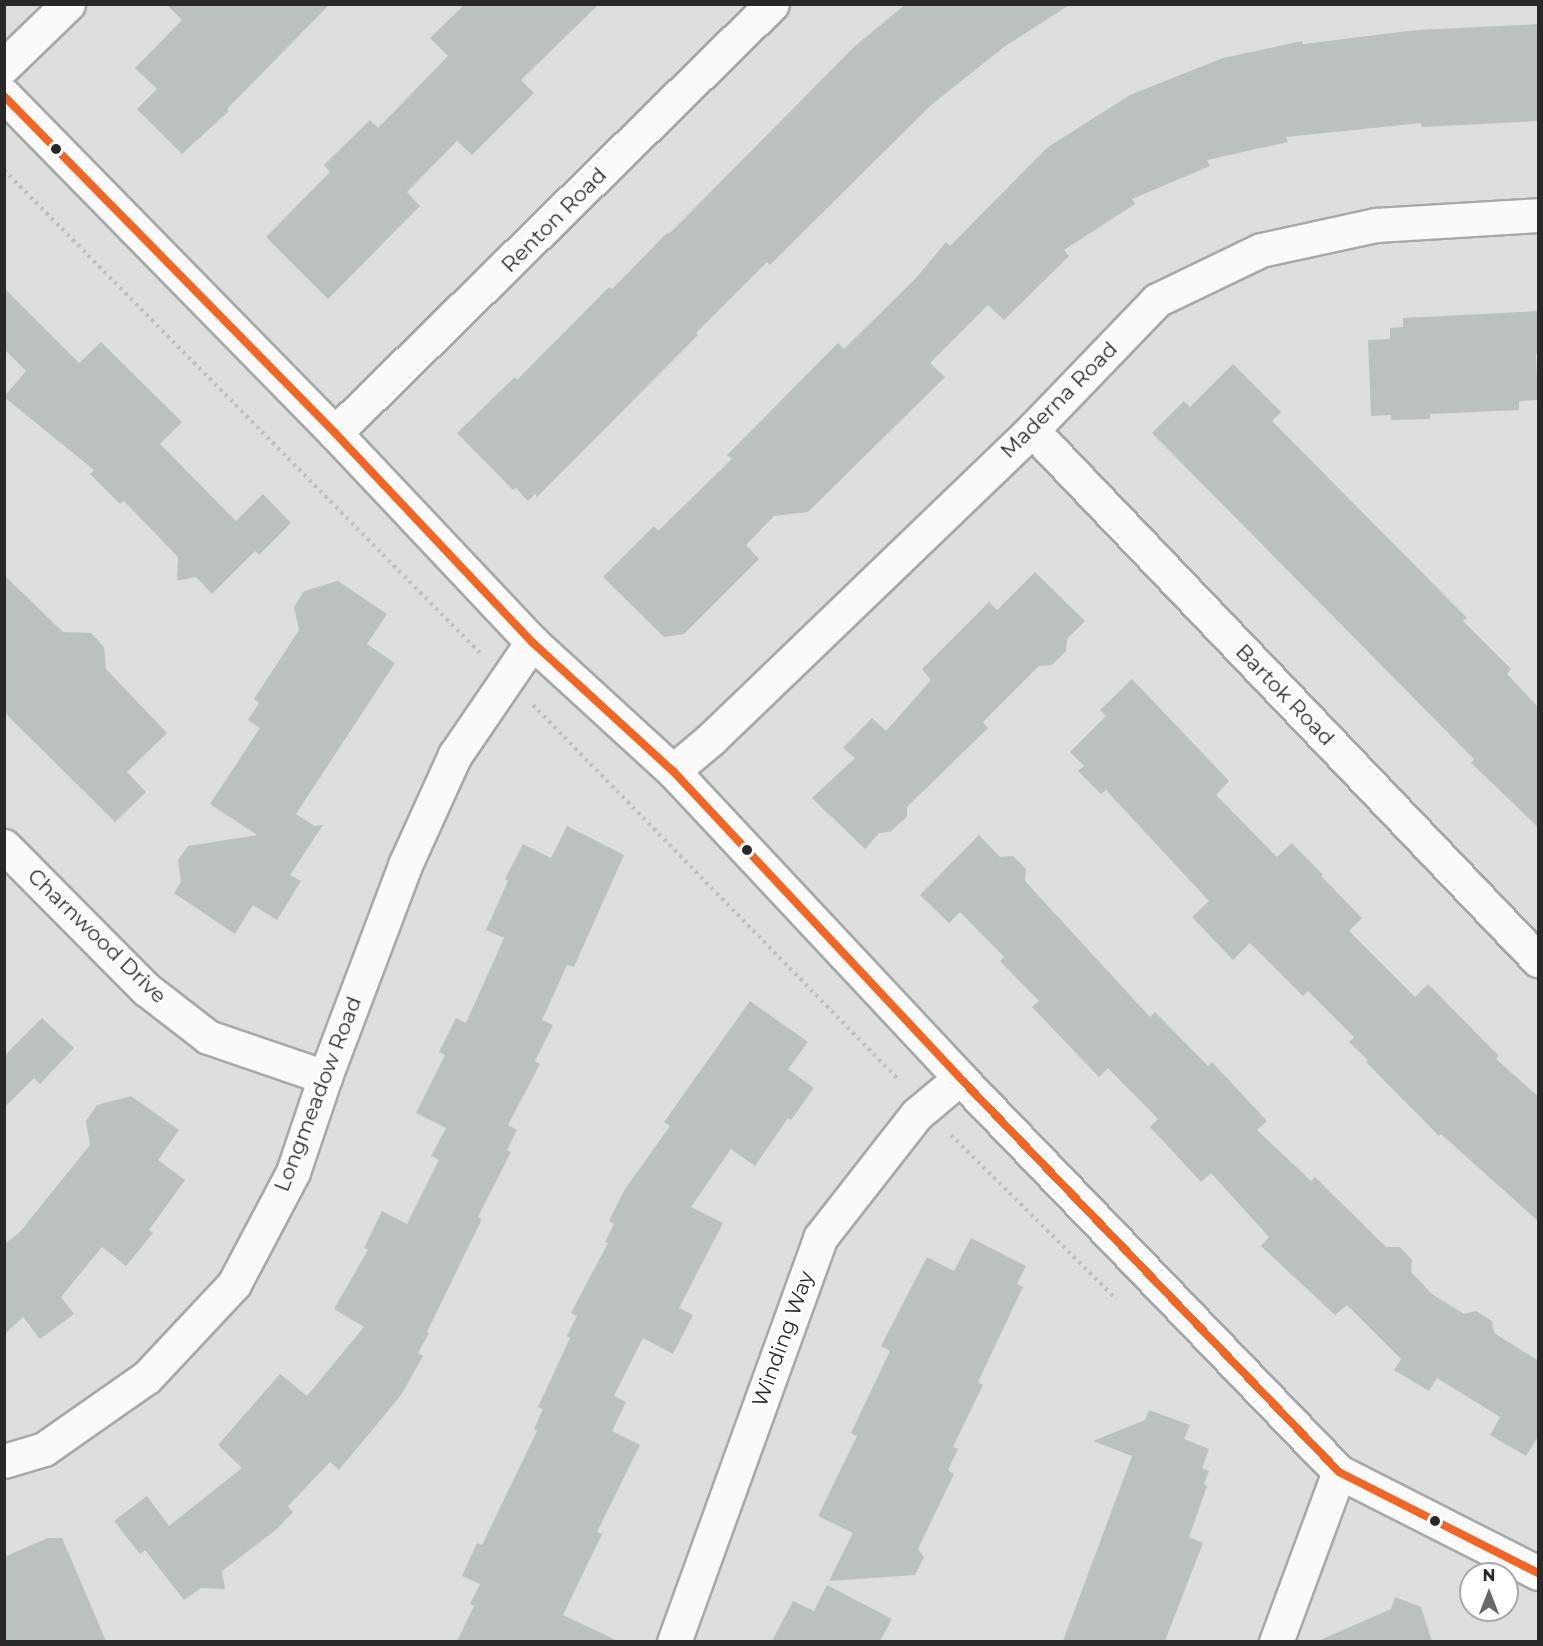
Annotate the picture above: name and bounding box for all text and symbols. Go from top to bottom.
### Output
unlabelled marker [50,143,62,155]
street label: Renton Road [496,162,612,278]
street label: Maderna Road [995,336,1123,464]
street label: Bartok Road [1230,639,1340,751]
unlabelled marker [741,844,753,856]
street label: Charnwood Drive [22,863,172,1009]
street label: Longmeadow Road [269,993,367,1195]
street label: Winding Way [747,1268,819,1410]
unlabelled marker [1429,1515,1441,1527]
north arrow [1459,1562,1519,1622]
text: N [1483,1566,1495,1585]

